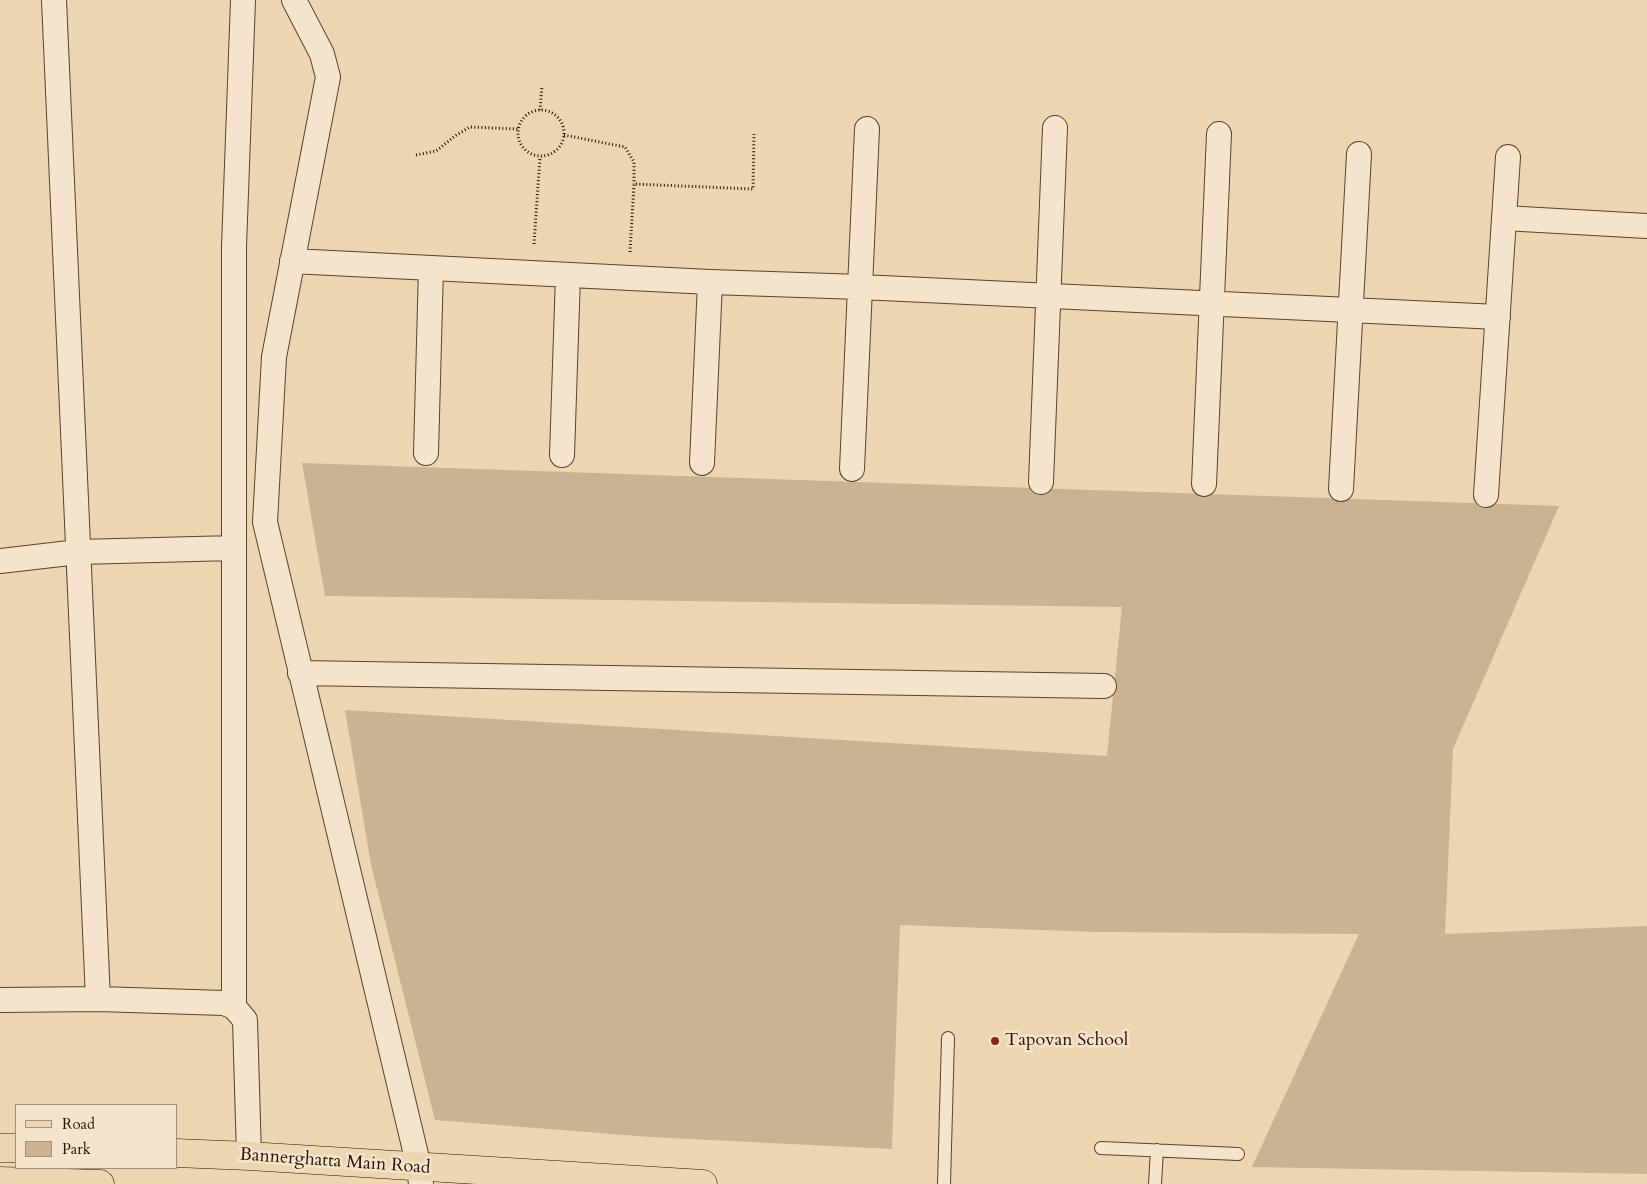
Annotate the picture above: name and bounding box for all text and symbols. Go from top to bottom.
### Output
place label: Tapovan School [1005,1030,1128,1052]
marker: Tapovan School [989,1035,1001,1047]
legend [15,1104,178,1169]
text: Road [62,1114,95,1134]
text: Park [62,1139,91,1159]
street label: Bannerghatta Main Road [239,1145,431,1179]

